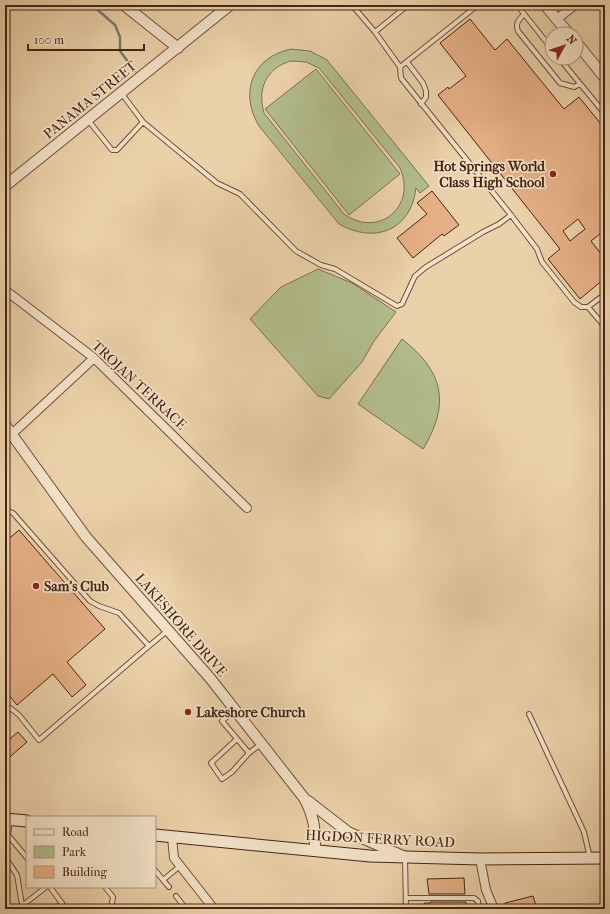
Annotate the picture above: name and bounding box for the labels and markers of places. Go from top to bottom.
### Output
place label: Hot Springs World Class High School [433,158,546,191]
marker: Hot Springs World Class High School [548,169,558,179]
place label: Sam's Club [44,578,109,595]
marker: Sam's Club [31,581,41,591]
place label: Lakeshore Church [196,704,307,721]
marker: Lakeshore Church [183,707,193,717]

